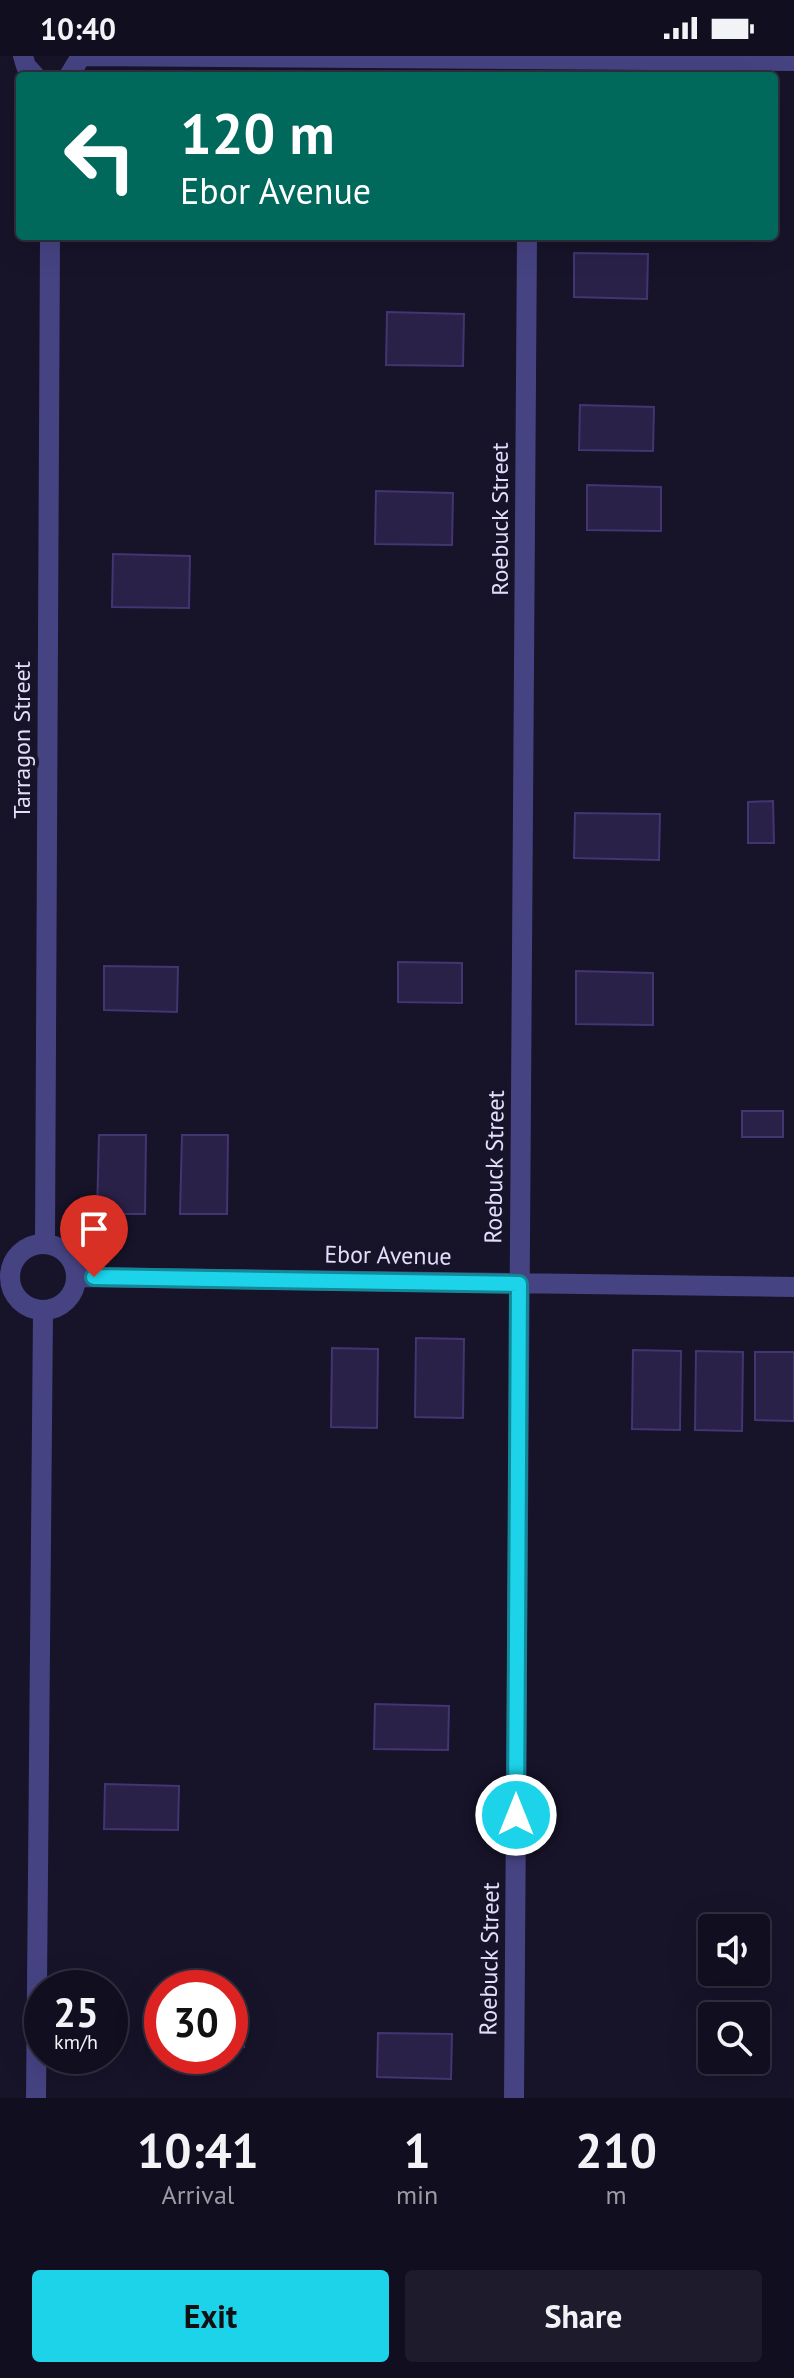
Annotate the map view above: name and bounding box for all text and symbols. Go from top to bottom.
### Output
text: 10:40 [40,9,116,48]
text: 120 m [180,97,335,169]
icon: left [48,104,152,208]
text: Ebor Avenue [180,167,371,214]
street label: Roebuck Street [484,442,515,596]
street label: Tarragon Street [6,661,37,819]
street label: Roebuck Street [477,1090,511,1244]
pin [60,1195,128,1277]
icon: arrive [72,1207,116,1251]
street label: Ebor Avenue [324,1238,452,1272]
position arrow [474,1773,558,1857]
street label: Roebuck Street [472,1882,506,2036]
map controls [698,1914,770,2074]
button: sound [698,1914,770,1986]
speed limit sign: 30 [144,1970,248,2074]
text: 25 [53,1986,99,2038]
button: search [698,2002,770,2074]
text: km/h [54,2029,98,2055]
text: 10:41 [137,2119,259,2181]
text: 1 [403,2119,431,2181]
text: 210 [575,2119,657,2181]
text: Arrival [162,2178,234,2211]
text: min [396,2178,438,2211]
text: m [606,2178,627,2211]
button: Exit [32,2270,389,2362]
button: Share [405,2270,762,2362]

